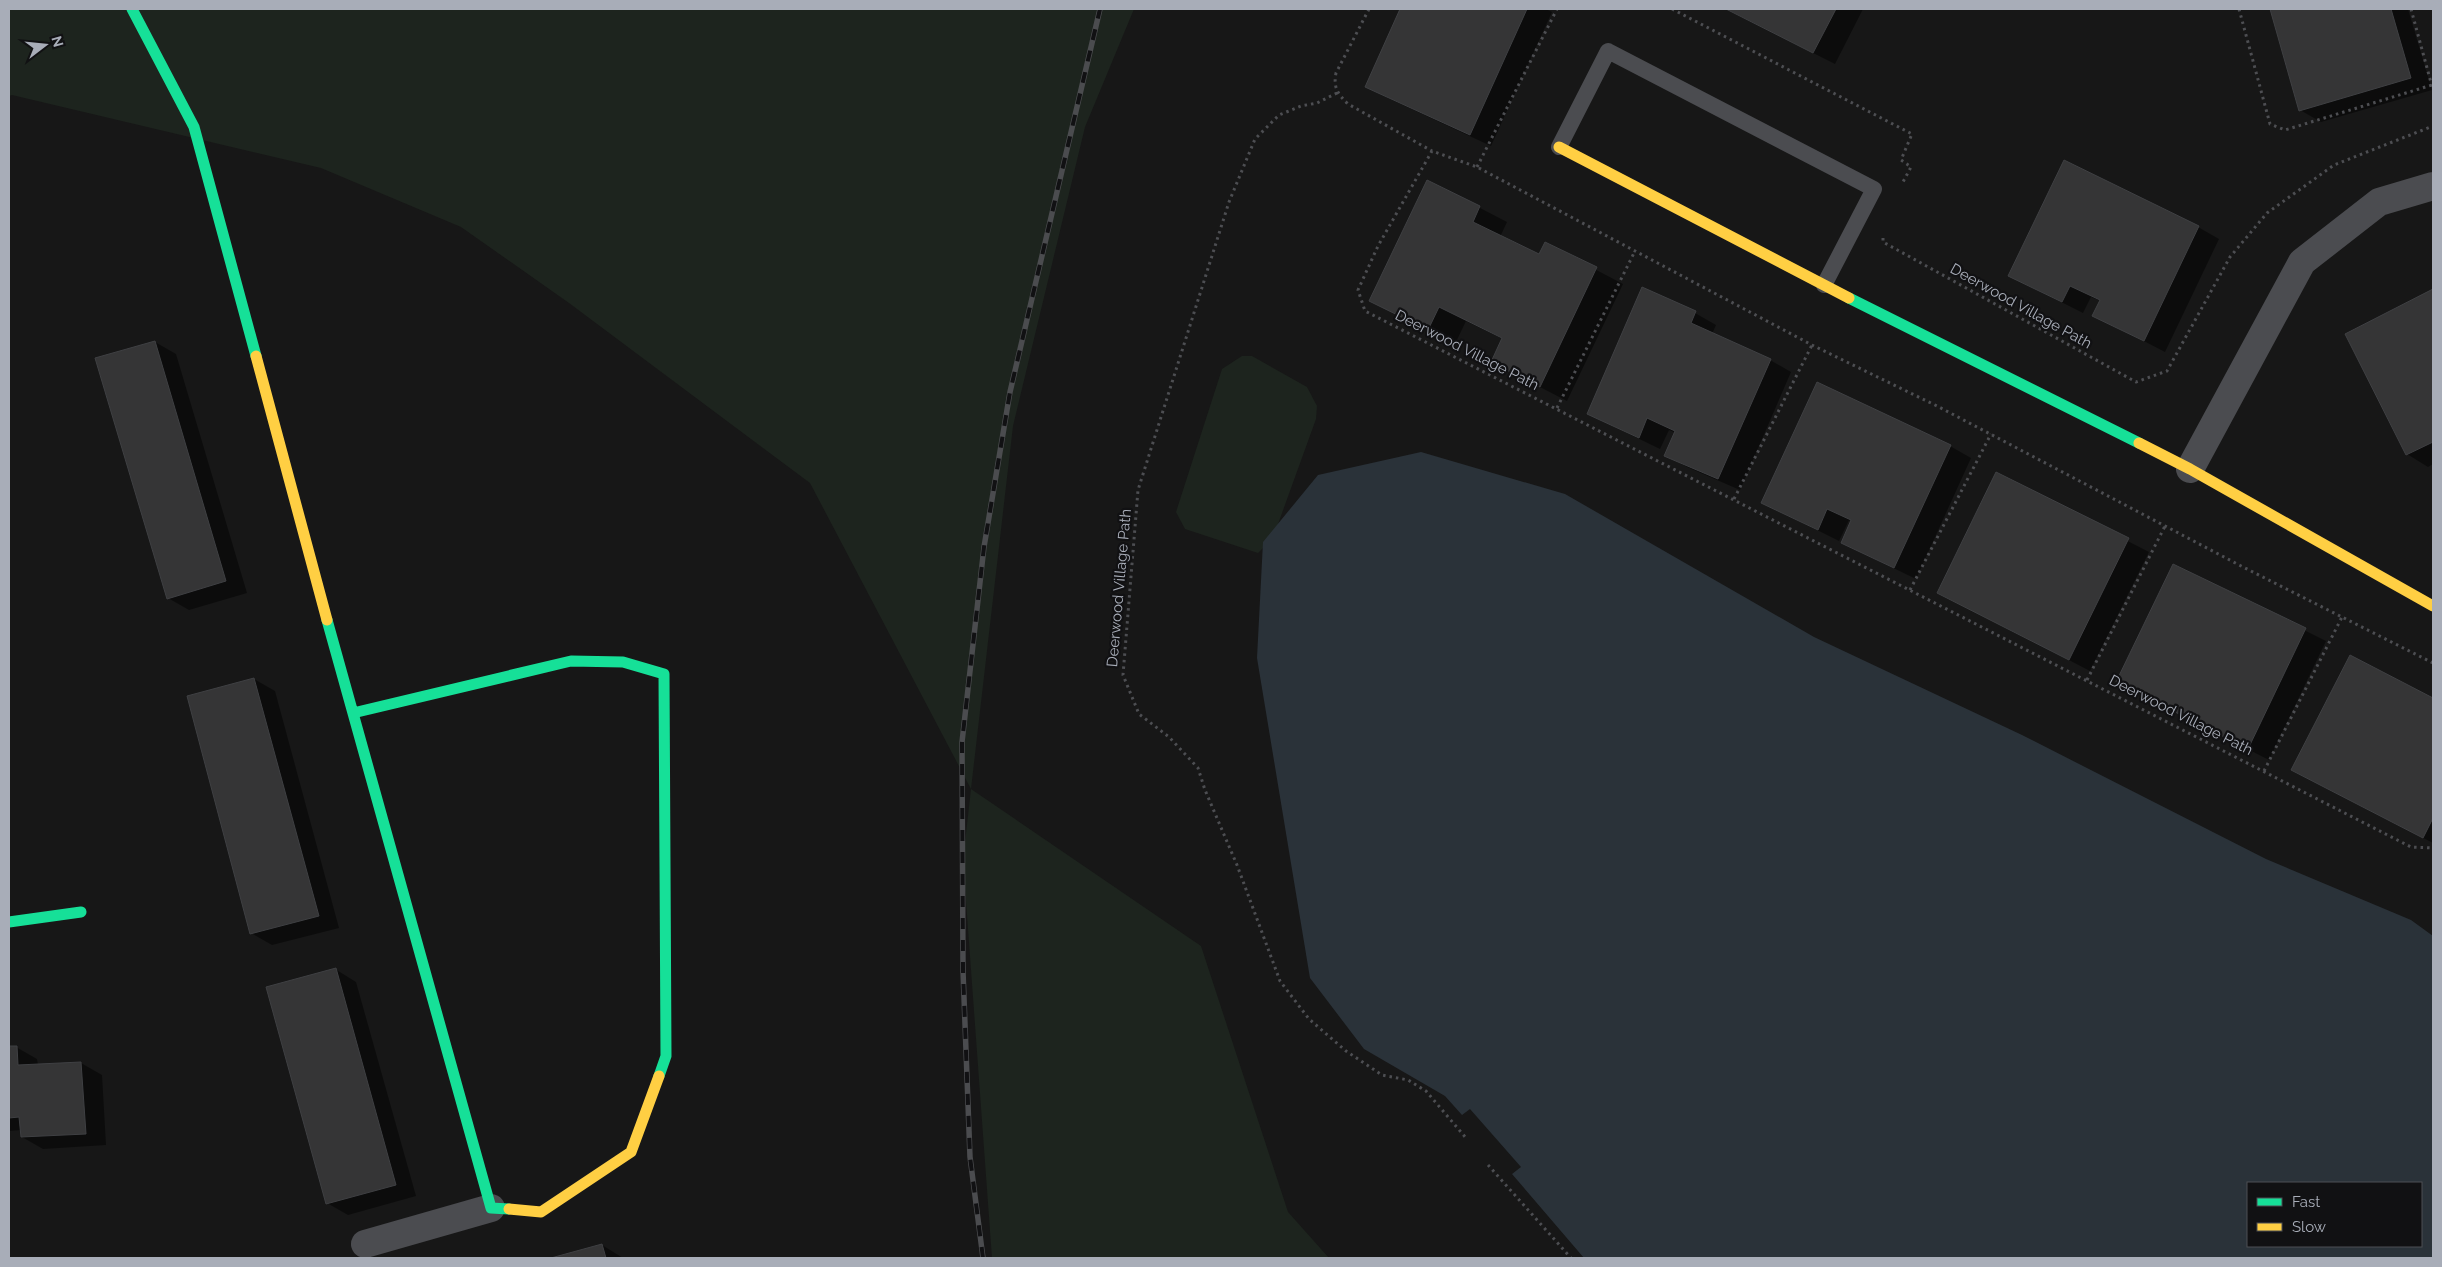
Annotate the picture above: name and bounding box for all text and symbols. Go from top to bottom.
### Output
north arrow [20,20,70,70]
text: N [48,34,67,49]
street label: Deerwood Village Path [1947,260,2095,352]
street label: Deerwood Village Path [1392,306,1542,394]
street label: Deerwood Village Path [1103,508,1135,668]
street label: Deerwood Village Path [2106,671,2256,759]
legend [2247,1182,2422,1247]
text: Fast [2292,1193,2320,1211]
text: Slow [2292,1218,2326,1236]

